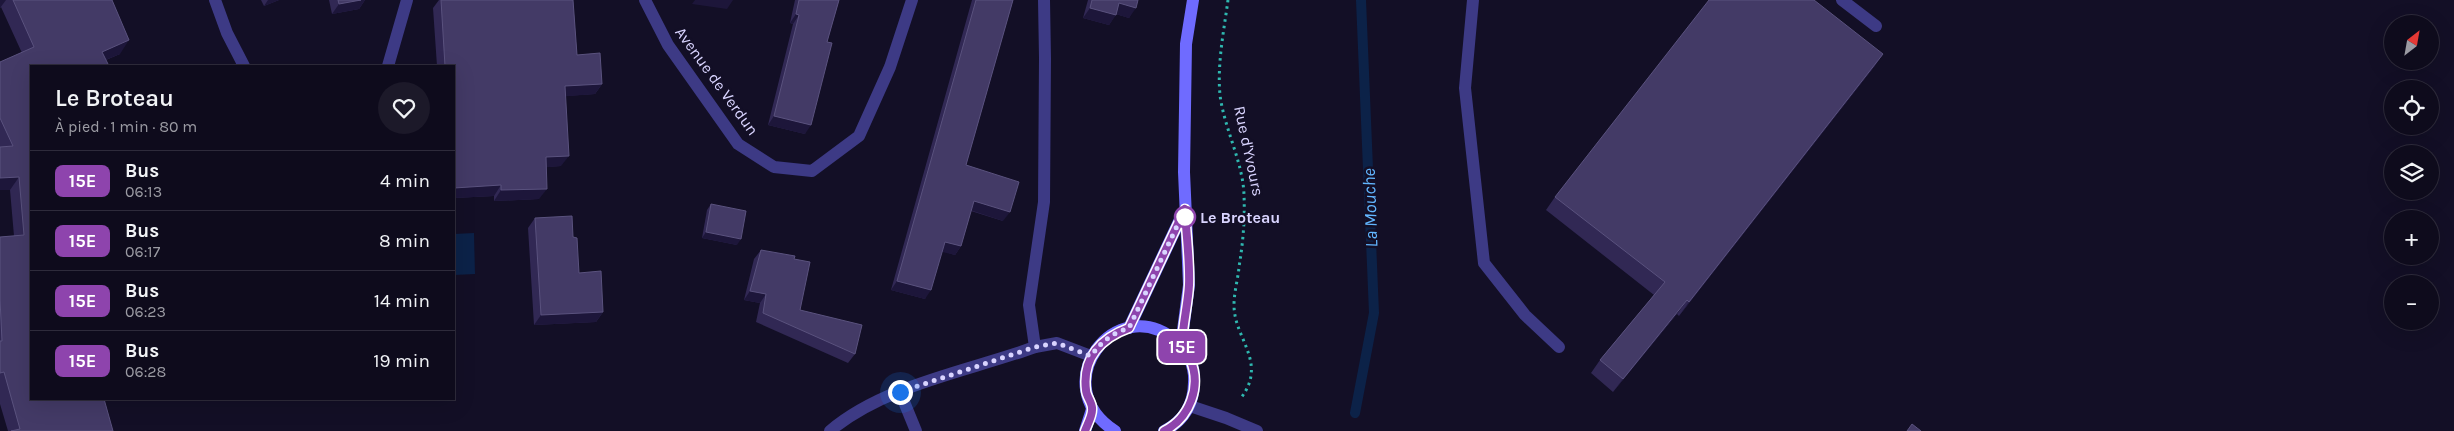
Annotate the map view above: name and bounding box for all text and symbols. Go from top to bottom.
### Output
north arrow [2384,15,2439,70]
map controls [2384,15,2439,330]
street label: Avenue de Verdun [671,23,763,139]
button: locate [2384,80,2439,135]
button: heart [378,82,430,134]
text: Le Broteau [55,84,174,112]
street label: Rue d'Yvours [1230,104,1268,198]
text: À pied · 1 min · 80 m [55,117,197,136]
button: layers [2384,145,2439,200]
text: Bus [125,160,159,182]
water label: La Mouche [1358,168,1382,248]
text: 15E [69,170,96,192]
text: 4 min [380,170,430,192]
text: 06:13 [125,182,162,201]
marker: Le Broteau [1174,206,1196,228]
place label: Le Broteau [1200,208,1280,227]
button: + [2384,210,2439,265]
text: Bus [125,220,159,242]
text: 15E [69,230,96,252]
text: 8 min [379,230,430,252]
text: 06:17 [125,242,160,261]
button: − [2384,275,2439,330]
text: Bus [125,280,159,302]
text: 15E [69,290,96,312]
text: 14 min [374,290,430,312]
text: 06:23 [125,302,166,321]
line badge: 15E [1153,331,1211,363]
text: 15E [1168,336,1196,358]
text: Bus [125,340,159,362]
text: 15E [69,350,96,372]
text: 19 min [373,350,430,372]
text: 06:28 [125,362,166,381]
your location [888,380,913,405]

